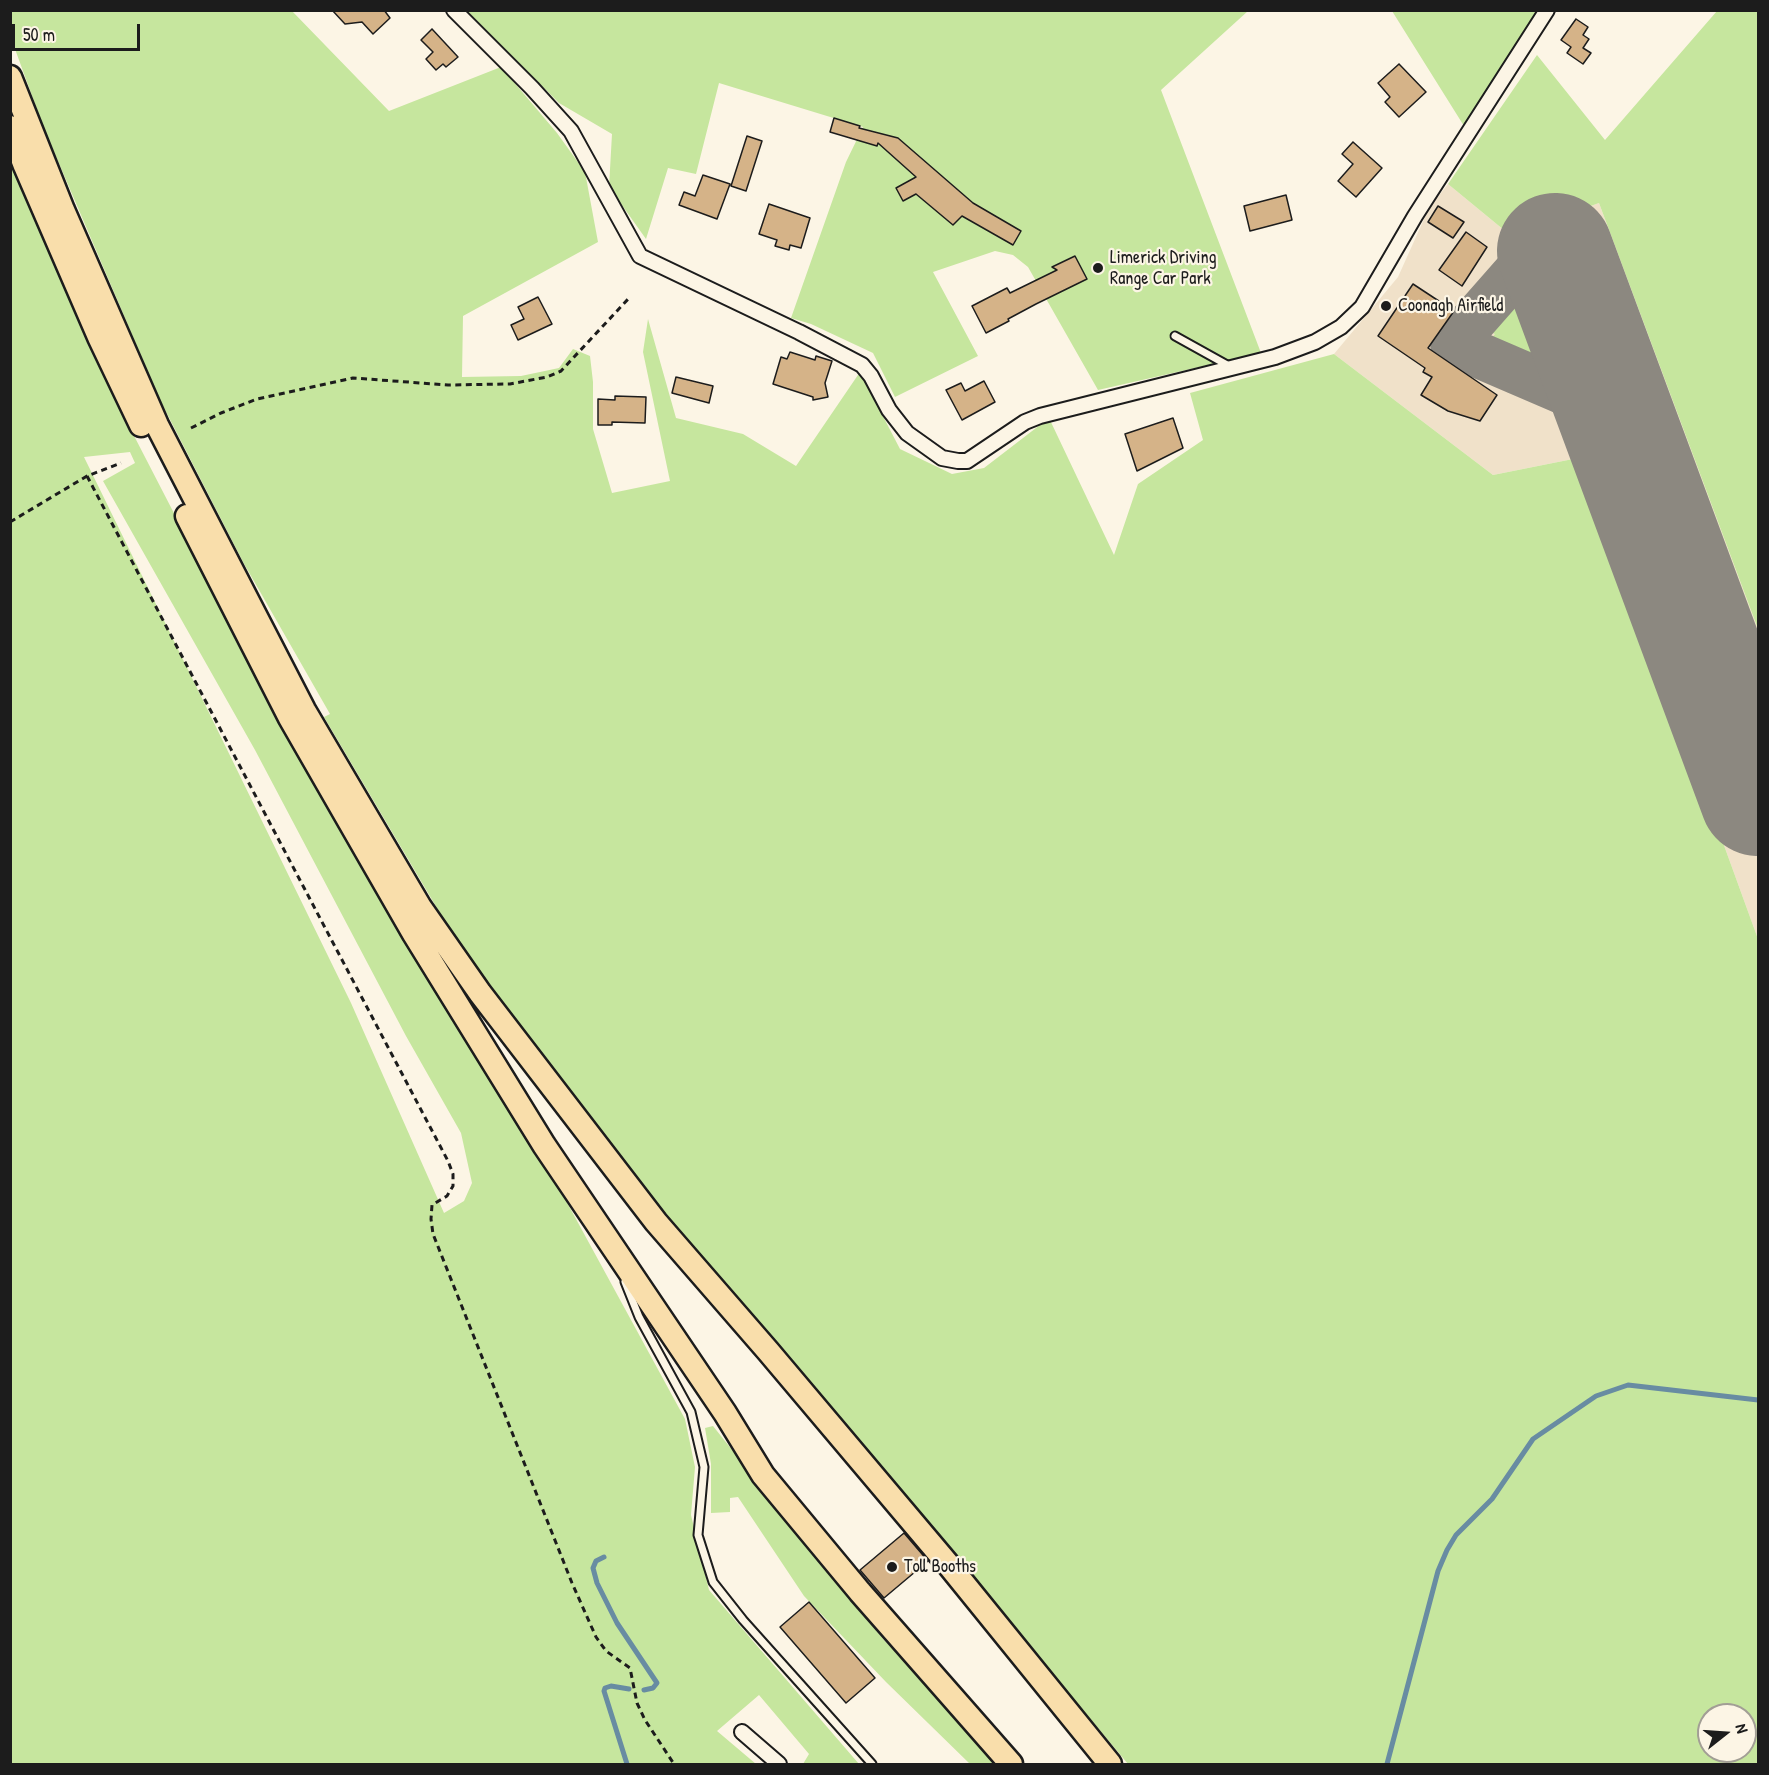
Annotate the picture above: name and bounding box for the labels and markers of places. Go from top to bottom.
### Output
place label: Limerick Driving Range Car Park [1110,247,1217,290]
marker: Limerick Driving Range Car Park [1091,261,1105,275]
place label: Coonagh Airfield [1398,295,1503,317]
marker: Coonagh Airfield [1379,299,1393,313]
place label: Toll Booths [904,1556,976,1578]
marker: Toll Booths [885,1560,899,1574]

